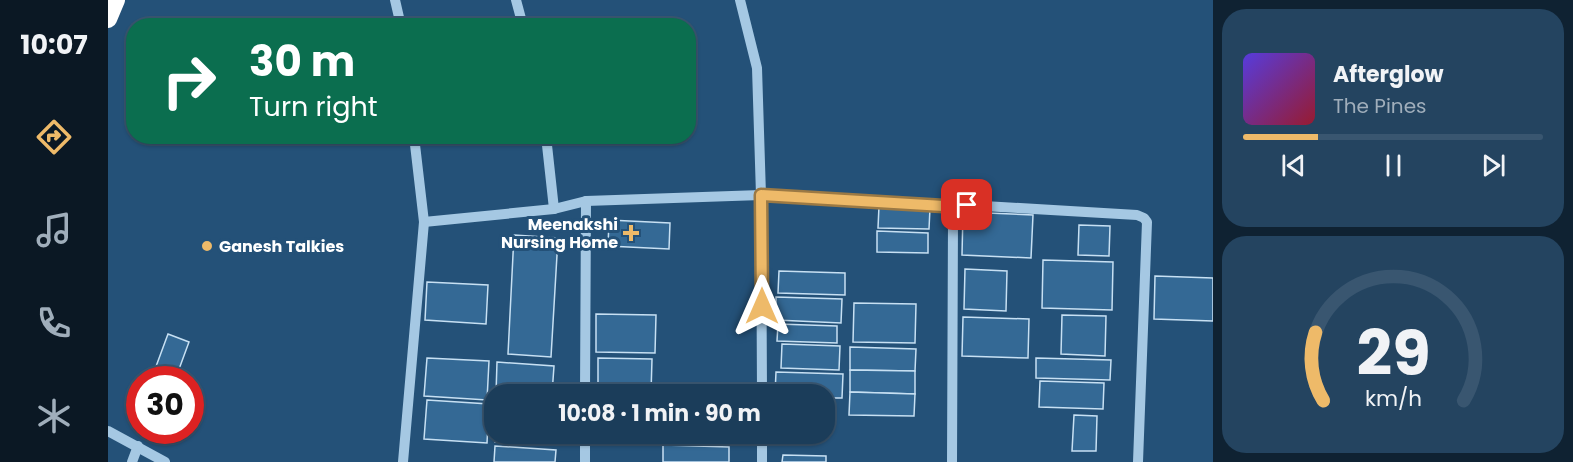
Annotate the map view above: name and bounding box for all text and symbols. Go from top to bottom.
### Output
text: 10:07 [20,26,88,63]
text: 30 m [249,32,355,91]
icon: right [150,42,228,120]
text: Afterglow [1333,59,1444,90]
text: Turn right [249,88,378,125]
text: The Pines [1333,92,1427,120]
icon: directions [33,116,75,158]
icon: previous [1277,149,1310,182]
icon: pause [1377,149,1410,182]
icon: next [1477,149,1510,182]
pin [941,179,992,230]
icon: arrive [950,188,983,221]
icon: music [33,209,75,251]
place label: Meenakshi Nursing Home [501,213,618,254]
marker: Meenakshi Nursing Home [622,224,640,242]
place label: Ganesh Talkies [219,235,344,258]
marker: Ganesh Talkies [200,239,214,253]
position arrow [730,274,794,338]
icon: phone [33,302,75,344]
text: 29 [1356,309,1430,397]
speed limit sign: 30 [126,366,204,444]
text: km/h [1364,384,1422,415]
icon: climate [33,395,75,437]
text: 10:08 · 1 min · 90 m [558,398,761,429]

